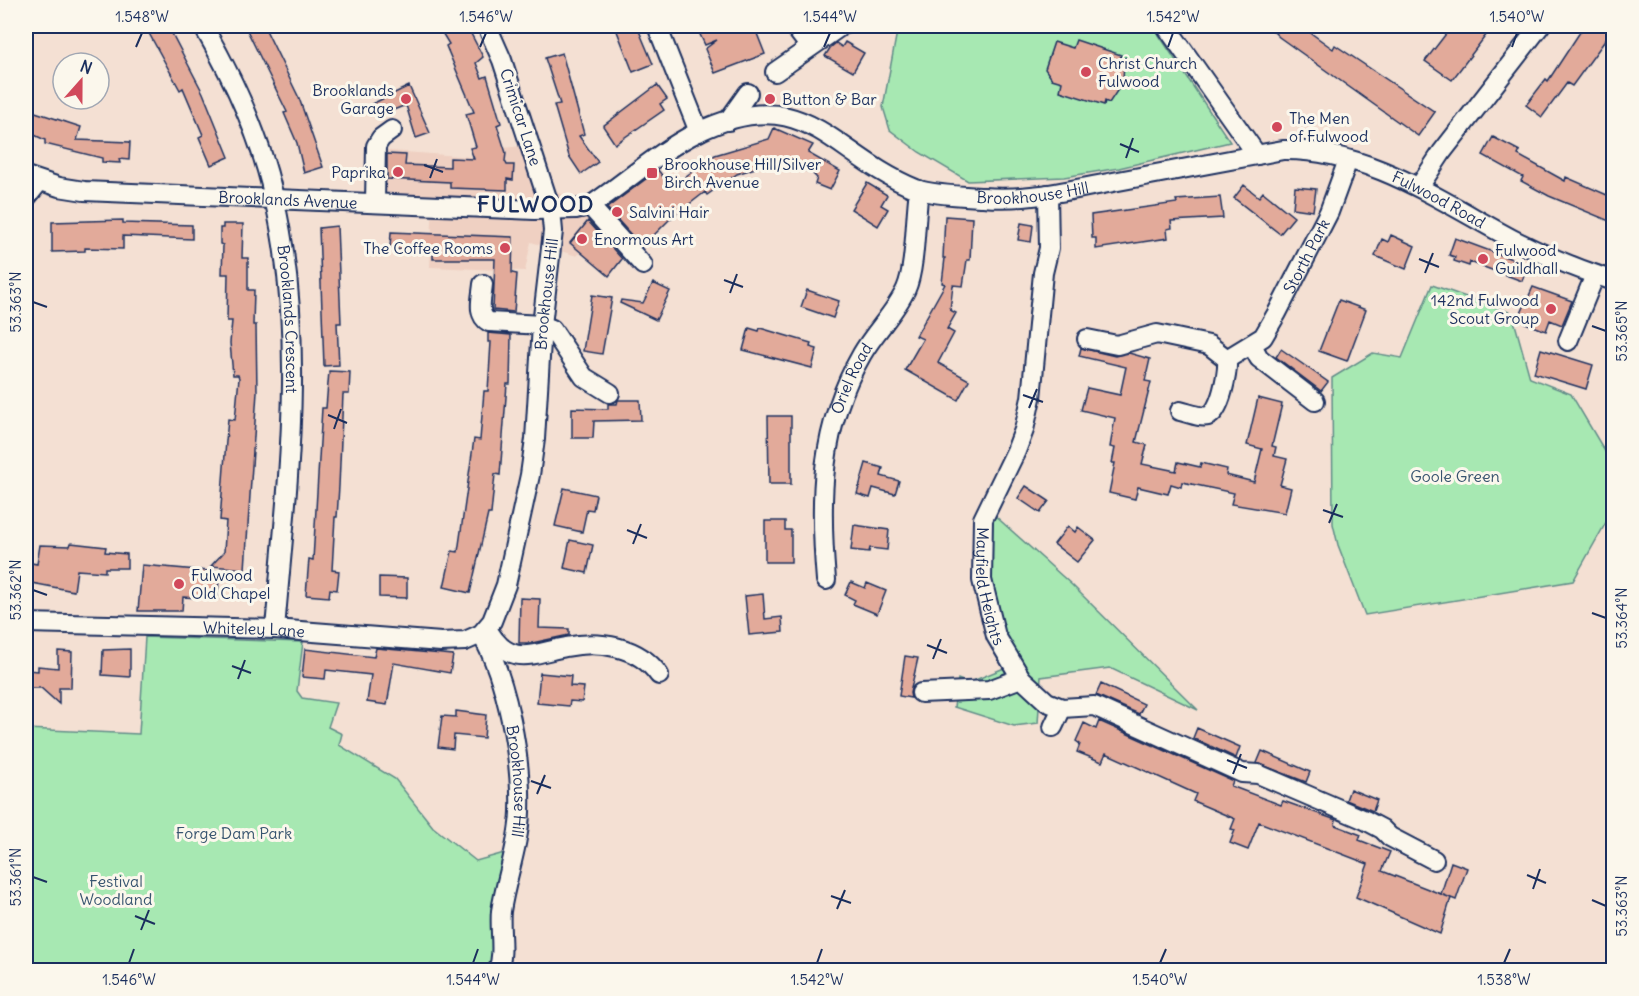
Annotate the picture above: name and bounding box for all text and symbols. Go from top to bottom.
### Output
text: 1.548°W [115,7,169,26]
text: 1.546°W [459,7,513,26]
text: 1.544°W [803,7,857,26]
text: 1.542°W [1146,7,1200,26]
text: 1.540°W [1490,7,1545,26]
north arrow [51,51,111,111]
place label: Christ Church Fulwood [1098,53,1197,91]
text: N [78,56,95,78]
marker: Christ Church Fulwood [1079,65,1093,79]
street label: Crimicar Lane [496,66,546,168]
place label: Brooklands Garage [312,80,394,118]
place label: Button & Bar [782,89,877,109]
marker: Brooklands Garage [399,92,413,106]
marker: Button & Bar [763,92,777,106]
place label: The Men of Fulwood [1289,108,1368,146]
marker: The Men of Fulwood [1270,120,1284,134]
place label: Brookhouse Hill/Silver Birch Avenue [664,154,822,192]
place label: Paprika [331,162,386,182]
marker: Paprika [391,165,405,179]
marker: Brookhouse Hill/Silver Birch Avenue [645,166,659,180]
street label: Fulwood Road [1389,166,1489,232]
street label: Brookhouse Hill [976,177,1090,208]
street label: Brooklands Avenue [218,187,358,213]
district label: FULWOOD [477,190,595,218]
place label: Salvini Hair [629,202,710,222]
marker: Salvini Hair [610,205,624,219]
street label: Storth Park [1279,215,1334,297]
place label: Enormous Art [594,229,694,249]
marker: Enormous Art [575,232,589,246]
street label: Brookhouse Hill [530,237,562,351]
place label: The Coffee Rooms [363,238,493,258]
place label: Fulwood Guildhall [1495,240,1558,278]
marker: The Coffee Rooms [498,241,512,255]
street label: Brooklands Crescent [273,243,302,394]
marker: Fulwood Guildhall [1476,252,1490,266]
text: 53.363°N [6,271,25,333]
place label: 142nd Fulwood Scout Group [1431,290,1539,328]
text: 53.365°N [1612,300,1631,362]
marker: 142nd Fulwood Scout Group [1544,302,1558,316]
street label: Oriel Road [827,339,876,416]
park label: Goole Green [1410,466,1500,486]
street label: Mayfield Heights [972,527,1009,649]
text: 53.362°N [6,559,25,621]
place label: Fulwood Old Chapel [191,565,270,603]
marker: Fulwood Old Chapel [172,577,186,591]
text: 53.364°N [1612,587,1631,649]
street label: Whiteley Lane [203,617,306,641]
street label: Brookhouse Hill [502,723,530,839]
park label: Forge Dam Park [176,823,292,843]
text: 53.361°N [6,848,25,906]
park label: Festival Woodland [80,871,152,909]
text: 53.363°N [1612,875,1631,937]
text: 1.546°W [102,970,156,989]
text: 1.544°W [446,970,500,989]
text: 1.542°W [790,970,844,989]
text: 1.540°W [1133,970,1188,989]
text: 1.538°W [1477,970,1531,989]

